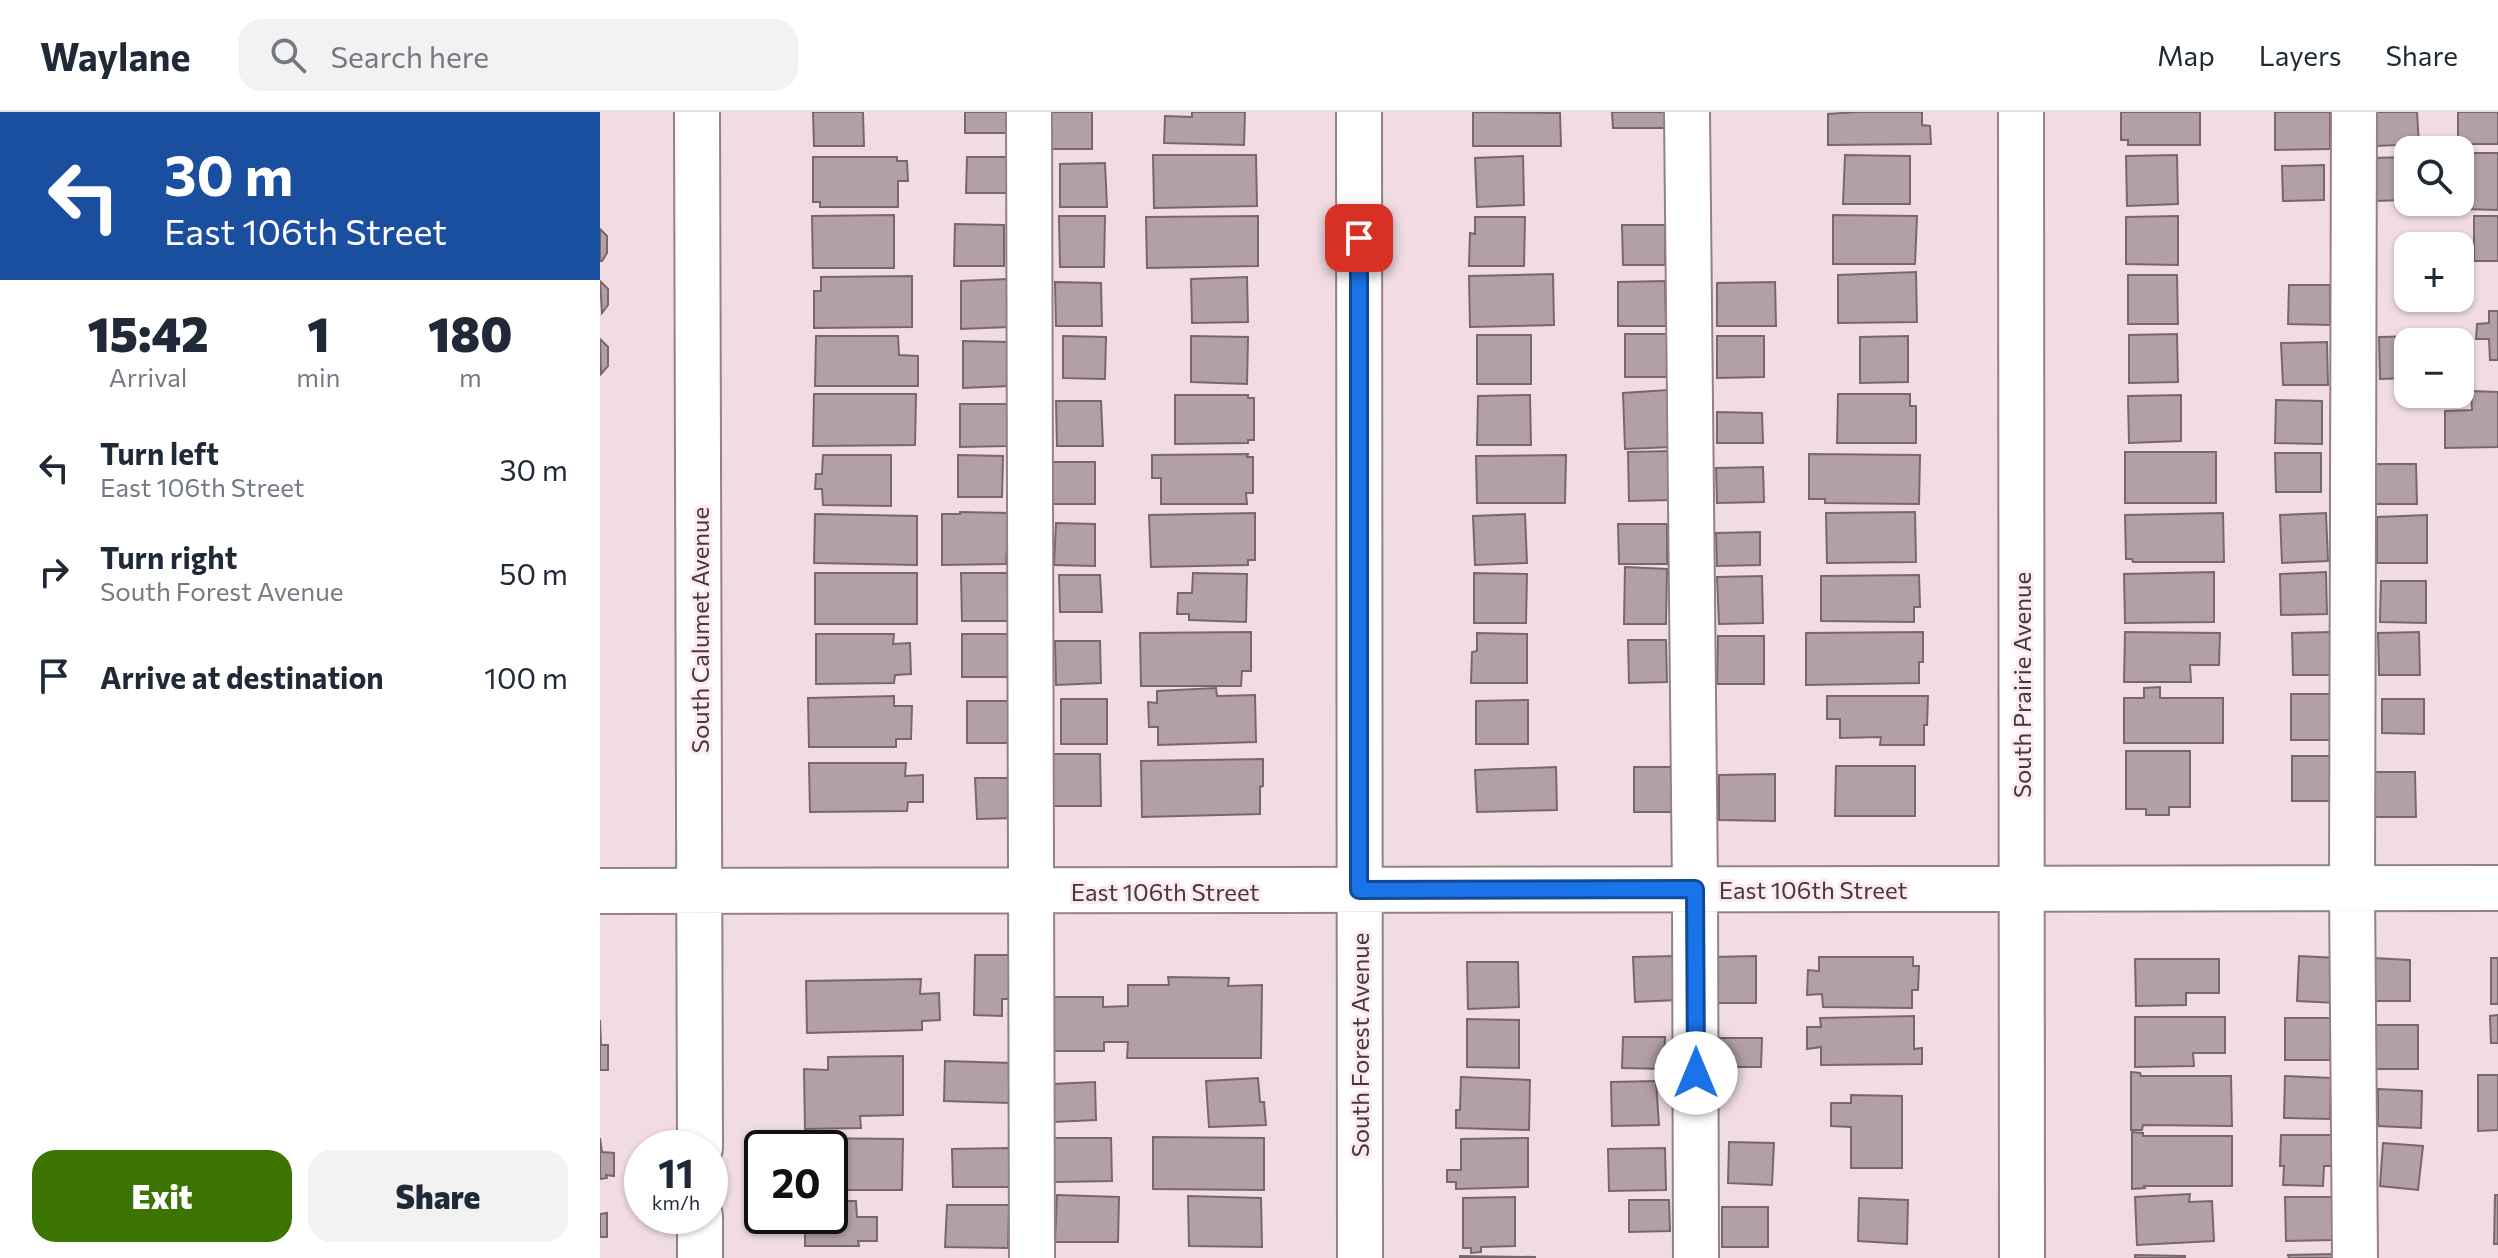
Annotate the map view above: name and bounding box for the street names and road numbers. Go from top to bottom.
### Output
street label: South Calumet Avenue [685,507,714,753]
street label: South Prairie Avenue [2007,572,2036,798]
street label: East 106th Street [1719,875,1907,904]
street label: East 106th Street [1071,877,1259,906]
street label: South Forest Avenue [1345,933,1374,1157]

